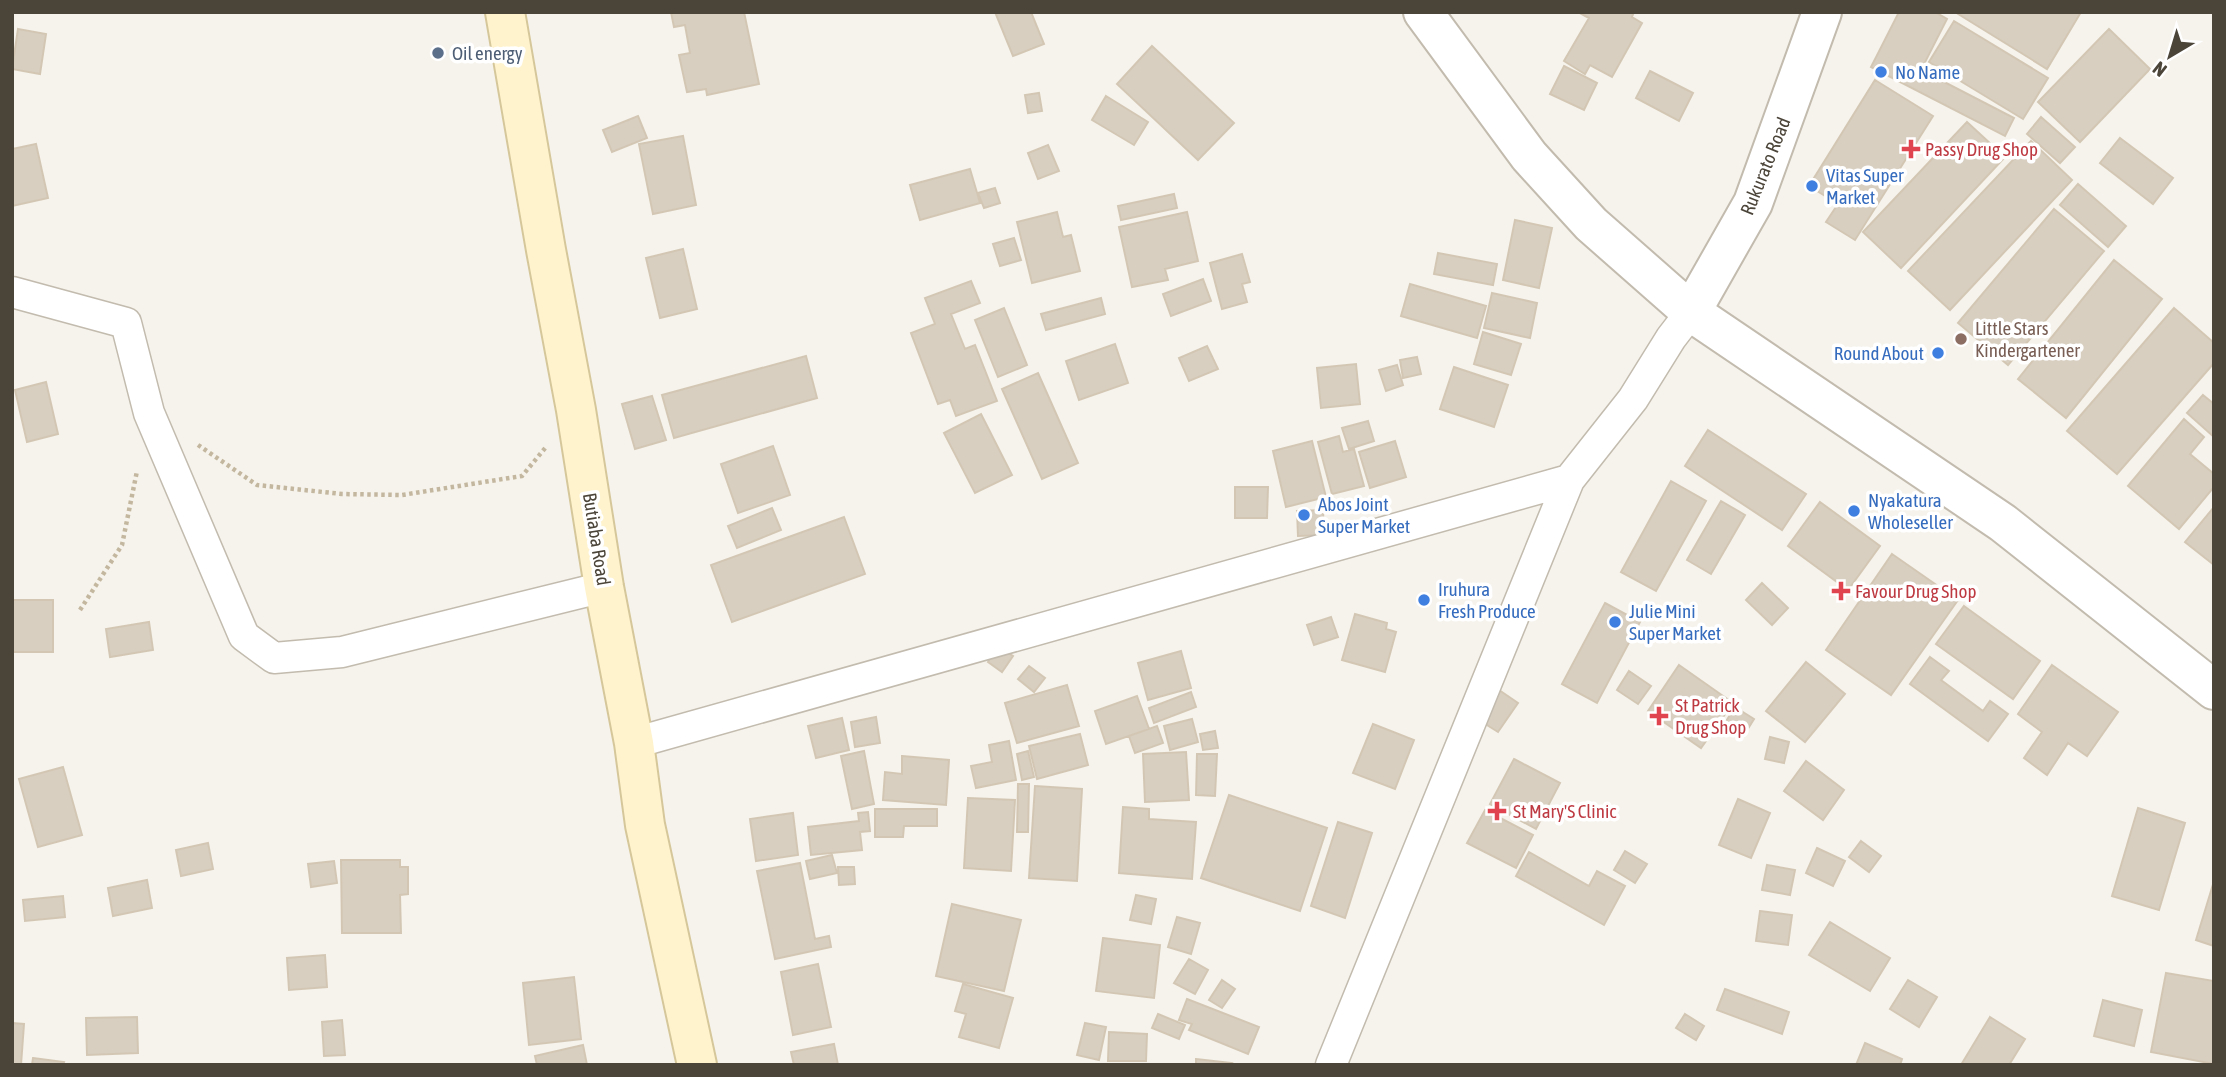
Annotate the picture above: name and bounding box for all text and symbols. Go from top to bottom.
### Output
north arrow [2135,21,2205,91]
place label: Oil energy [452,42,523,64]
marker: Oil energy [430,45,446,61]
text: N [2148,57,2171,82]
place label: No Name [1895,61,1960,83]
marker: No Name [1873,64,1889,80]
street label: Rukurato Road [1735,114,1795,218]
place label: Passy Drug Shop [1925,138,2038,160]
marker: Passy Drug Shop [1903,141,1919,157]
place label: Vitas Super Market [1826,164,1904,208]
marker: Vitas Super Market [1804,178,1820,194]
place label: Little Stars Kindergartener [1975,317,2080,361]
marker: Little Stars Kindergartener [1953,331,1969,347]
place label: Round About [1834,342,1924,364]
marker: Round About [1930,345,1946,361]
place label: Nyakatura Wholeseller [1868,489,1953,533]
street label: Butiaba Road [579,491,615,587]
place label: Abos Joint Super Market [1318,493,1410,537]
marker: Nyakatura Wholeseller [1846,503,1862,519]
marker: Abos Joint Super Market [1296,507,1312,523]
place label: Iruhura Fresh Produce [1438,578,1536,622]
place label: Favour Drug Shop [1855,580,1976,602]
marker: Favour Drug Shop [1833,583,1849,599]
marker: Iruhura Fresh Produce [1416,592,1432,608]
place label: Julie Mini Super Market [1629,600,1721,644]
marker: Julie Mini Super Market [1607,614,1623,630]
place label: St Patrick Drug Shop [1675,694,1746,738]
marker: St Patrick Drug Shop [1649,706,1669,726]
place label: St Mary'S Clinic [1513,800,1617,822]
marker: St Mary'S Clinic [1487,801,1507,821]

